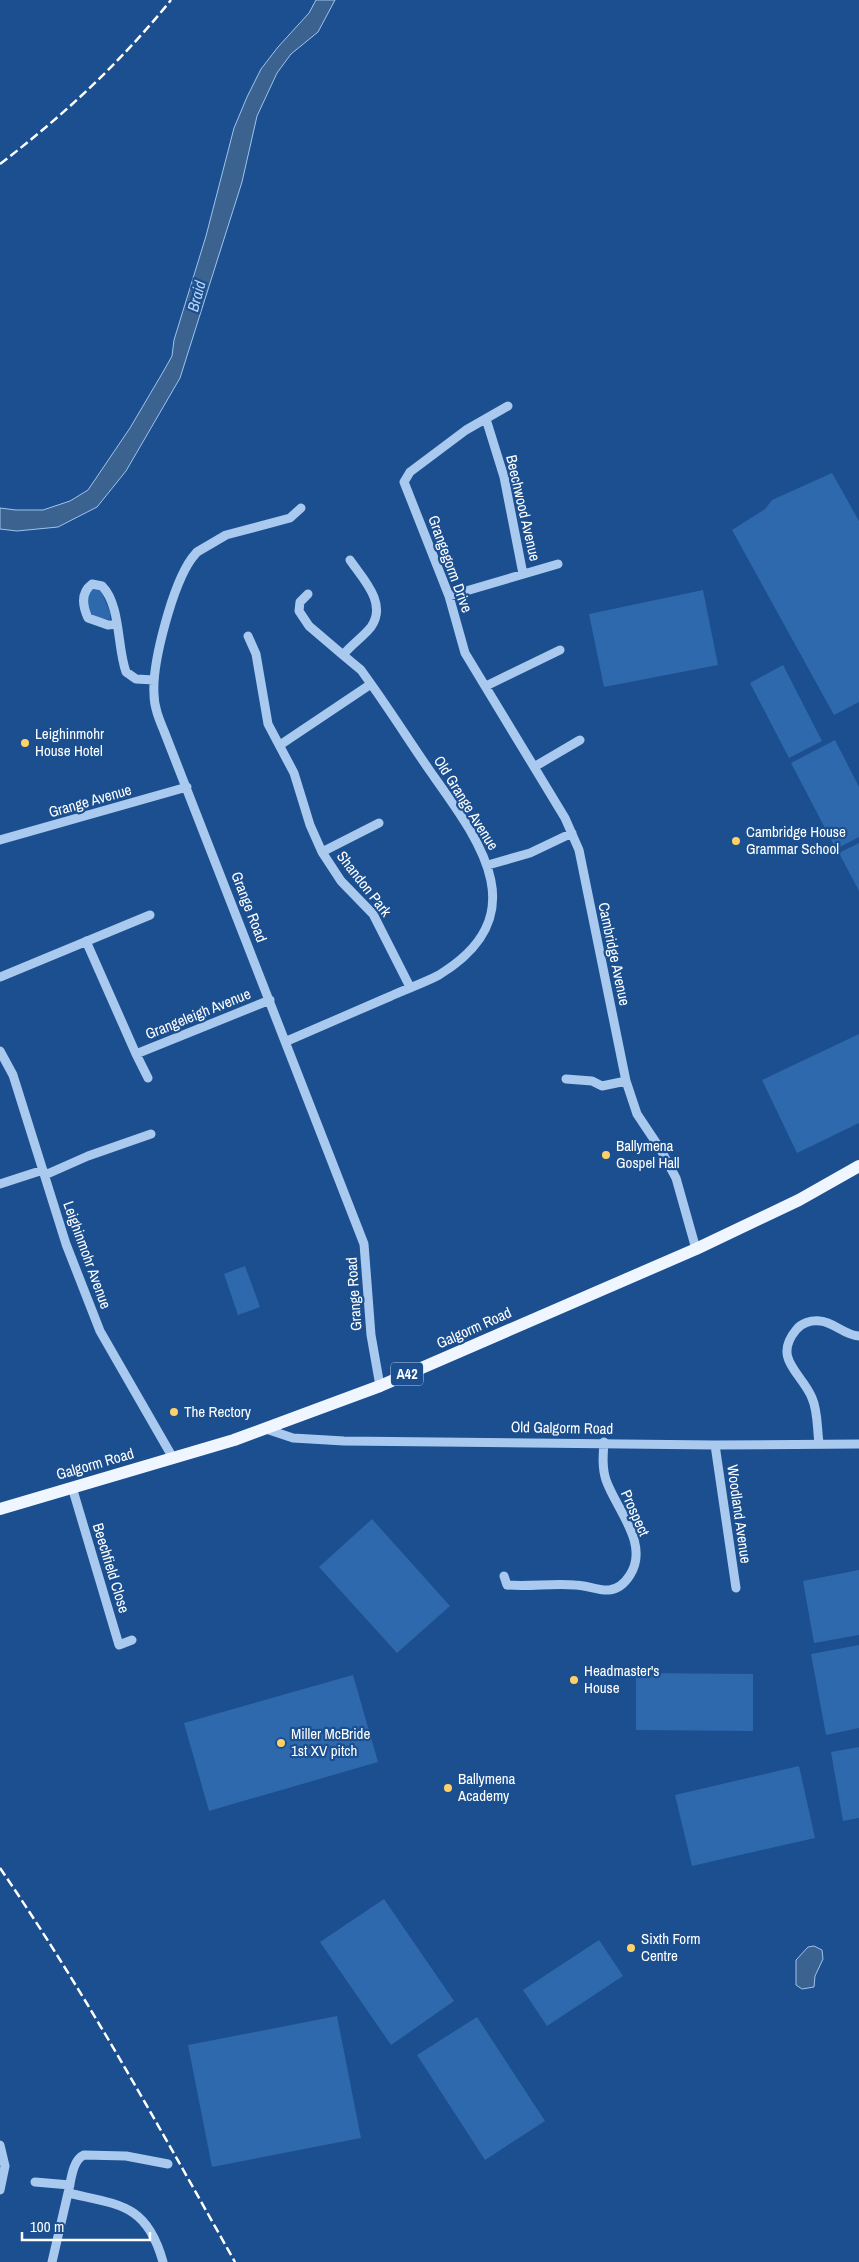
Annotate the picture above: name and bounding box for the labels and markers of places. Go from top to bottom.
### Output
place label: Leighinmohr House Hotel [35,723,104,761]
marker: Leighinmohr House Hotel [19,737,31,749]
place label: Cambridge House Grammar School [746,821,846,859]
marker: Cambridge House Grammar School [730,835,742,847]
place label: Ballymena Gospel Hall [616,1135,680,1173]
marker: Ballymena Gospel Hall [600,1149,612,1161]
place label: The Rectory [184,1401,252,1422]
marker: The Rectory [168,1406,180,1418]
place label: Headmaster's House [584,1660,660,1698]
marker: Headmaster's House [568,1674,580,1686]
place label: Miller McBride 1st XV pitch [291,1723,370,1761]
marker: Miller McBride 1st XV pitch [275,1737,287,1749]
place label: Ballymena Academy [457,1768,516,1806]
marker: Ballymena Academy [442,1782,454,1794]
place label: Sixth Form Centre [641,1928,701,1966]
marker: Sixth Form Centre [625,1942,637,1954]

